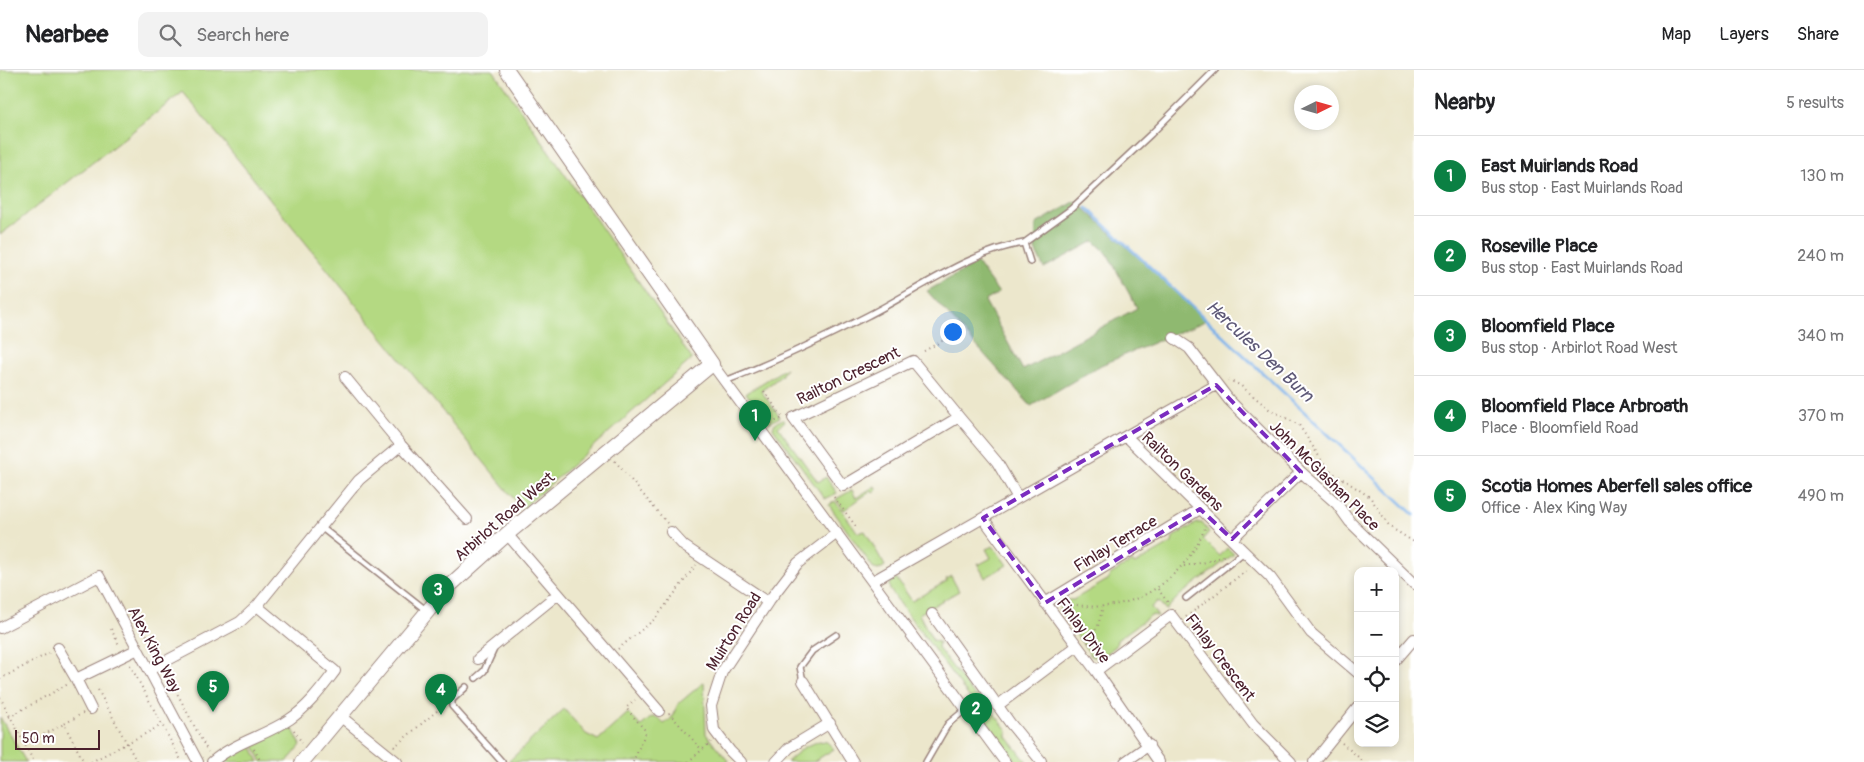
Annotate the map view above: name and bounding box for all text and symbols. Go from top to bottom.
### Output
search box [138,12,488,57]
text: Nearbee [25,20,108,49]
icon: search [156,21,184,49]
text: Search here [196,23,289,47]
text: Map [1662,23,1691,46]
text: Layers [1719,23,1769,46]
text: Share [1797,23,1839,46]
north arrow [1294,85,1339,130]
text: Nearby [1434,89,1495,116]
text: 5 results [1786,93,1844,113]
text: East Muirlands Road [1481,154,1638,178]
text: 1 [1447,166,1453,186]
text: 130 m [1800,166,1844,186]
text: Bus stop · East Muirlands Road [1481,178,1683,198]
text: Roseville Place [1481,234,1597,258]
text: 2 [1446,246,1454,266]
text: 240 m [1797,246,1844,266]
text: Bus stop · East Muirlands Road [1481,258,1683,278]
water label: Hercules Den Burn [1201,296,1319,408]
text: Bloomfield Place [1481,314,1614,338]
your location [940,319,966,345]
text: 3 [1446,326,1454,346]
text: 340 m [1797,326,1844,346]
text: Bus stop · Arbirlot Road West [1481,338,1677,358]
street label: Railton Crescent [794,342,904,409]
text: Bloomfield Place Arbroath [1481,394,1688,418]
pin: 1 [739,400,771,441]
text: 4 [1445,406,1455,426]
text: 370 m [1798,406,1844,426]
street label: John McGlashan Place [1265,416,1384,535]
text: Place · Bloomfield Road [1481,418,1638,438]
street label: Railton Gardens [1137,428,1227,516]
street label: Arbirlot Road West [450,467,559,566]
text: Scotia Homes Aberfell sales office [1481,474,1752,498]
text: 5 [1446,486,1454,506]
text: 490 m [1798,486,1844,506]
text: Office · Alex King Way [1481,498,1627,518]
street label: Finlay Terrace [1070,511,1161,577]
map controls [1354,567,1399,747]
button: + [1354,567,1399,612]
pin: 3 [422,574,454,615]
street label: Muirton Road [702,589,766,674]
street label: Finlay Drive [1052,594,1114,667]
street label: Alex King Way [123,603,185,696]
street label: Finlay Crescent [1181,610,1260,706]
button: − [1354,612,1399,657]
button: locate [1354,657,1399,702]
pin: 5 [197,671,229,712]
pin: 4 [425,674,457,715]
pin: 2 [960,693,992,734]
button: layers [1354,702,1399,747]
scale bar [15,727,100,750]
text: 50 m [22,730,55,747]

